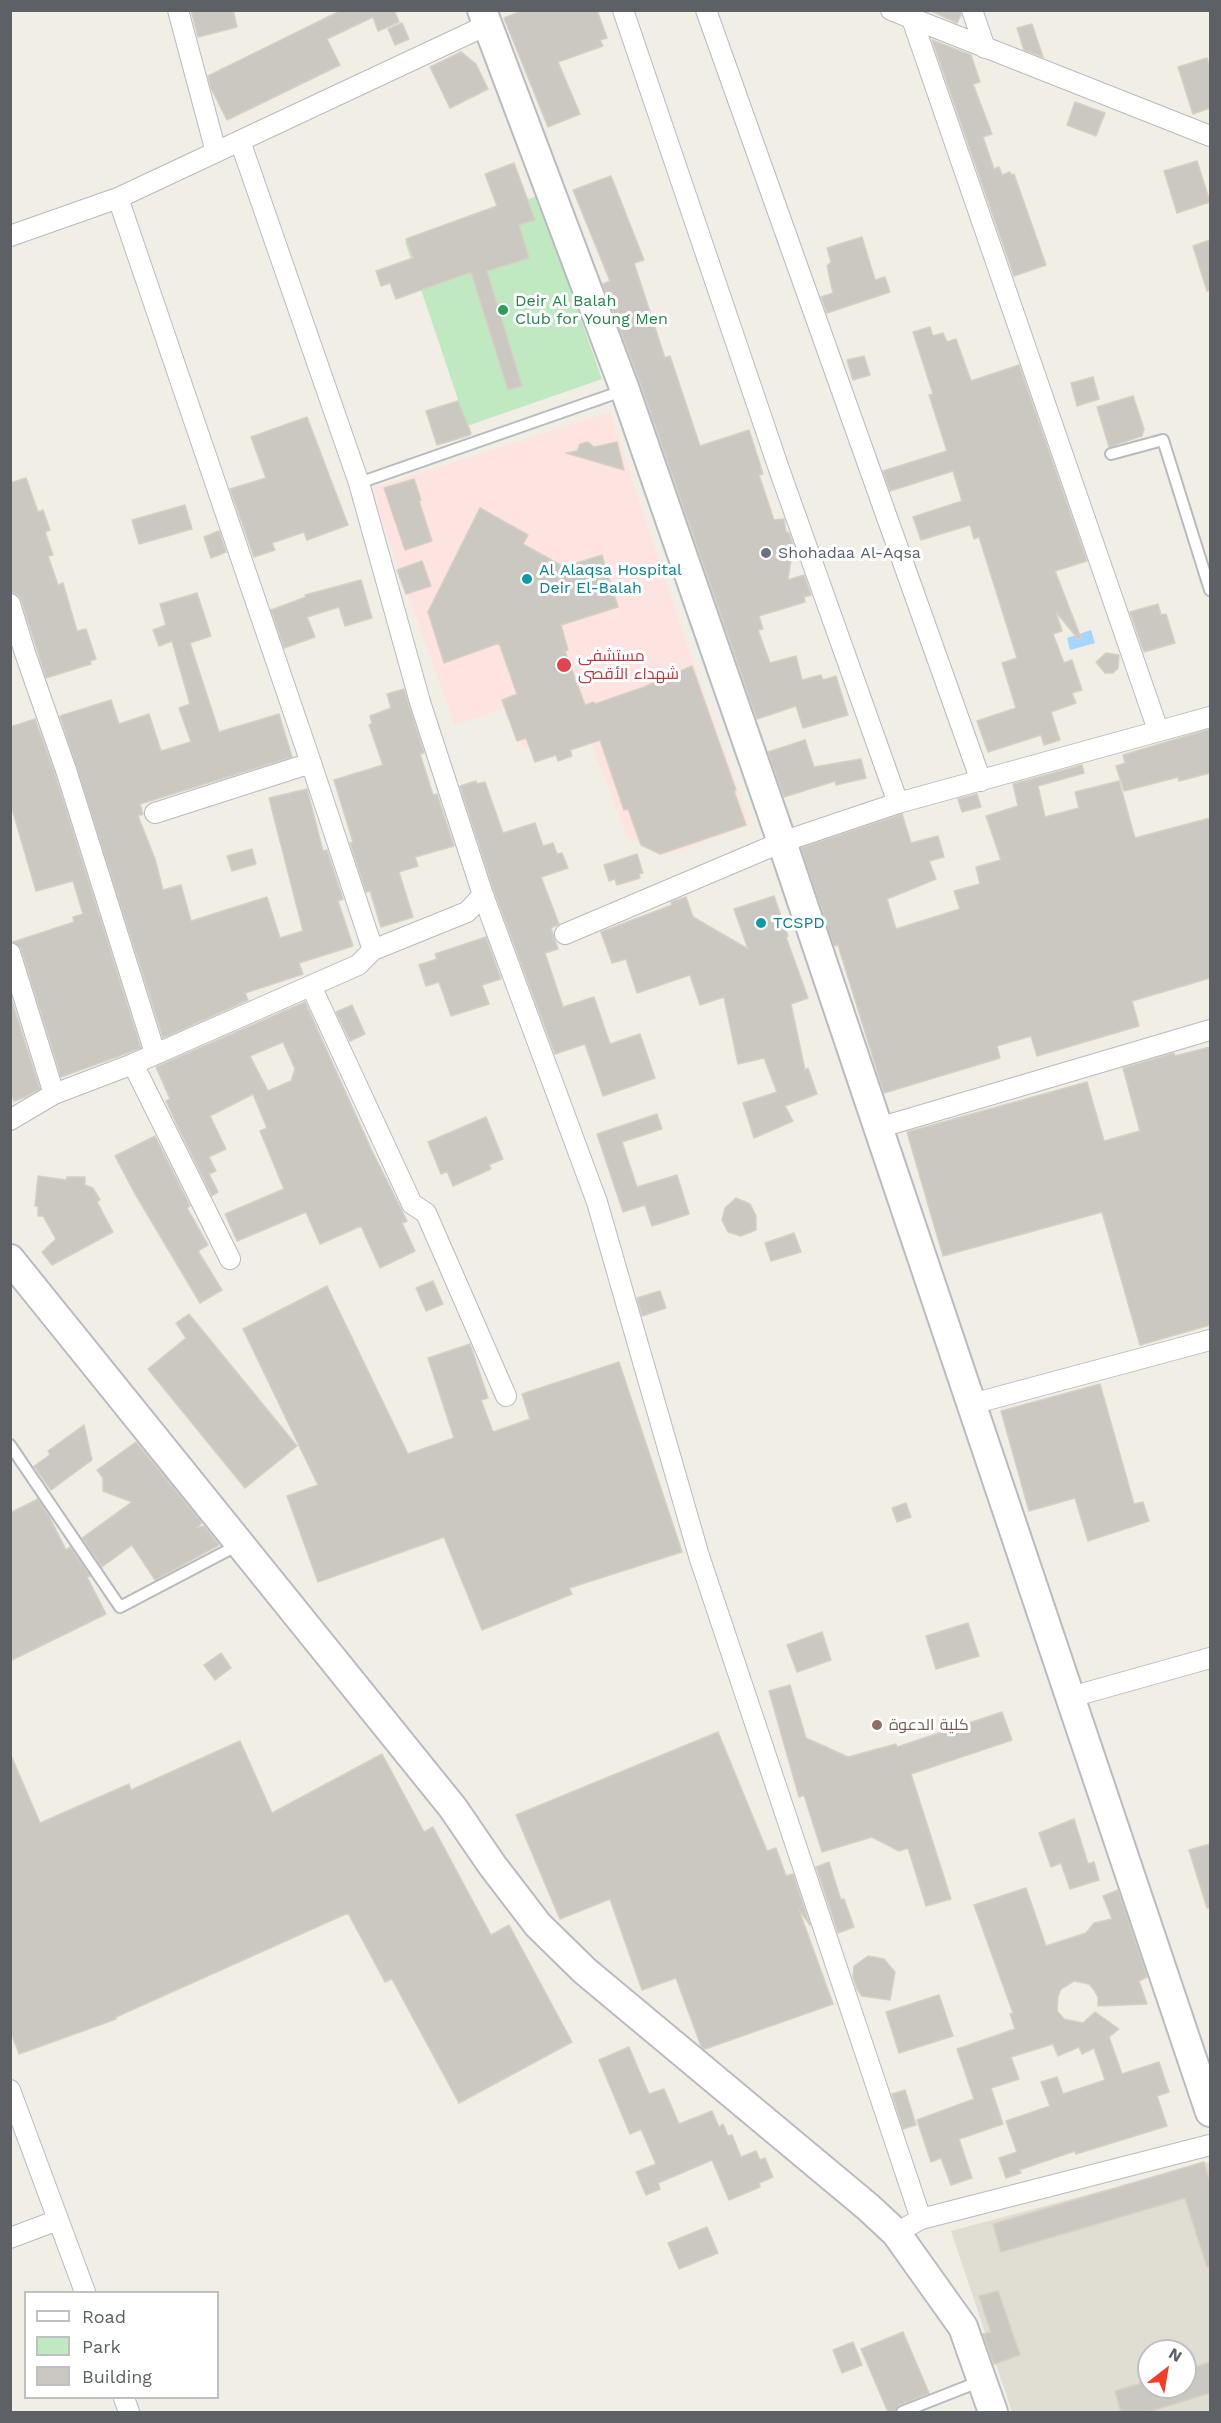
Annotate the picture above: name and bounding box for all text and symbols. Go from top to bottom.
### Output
place label: Deir Al Balah Club for Young Men [515,291,668,329]
marker: Deir Al Balah Club for Young Men [496,303,510,317]
place label: Shohadaa Al-Aqsa [778,543,921,563]
marker: Shohadaa Al-Aqsa [759,546,773,560]
place label: Al Alaqsa Hospital Deir El-Balah [539,560,682,598]
marker: Al Alaqsa Hospital Deir El-Balah [520,572,534,586]
place label: مستشفى شهداء الأقصى [578,646,679,684]
marker: مستشفى شهداء الأقصى [555,656,573,674]
place label: TCSPD [773,913,825,933]
marker: TCSPD [754,916,768,930]
place label: كلية الدعوة [889,1715,969,1735]
marker: كلية الدعوة [870,1718,884,1732]
legend [24,2291,219,2399]
text: Road [82,2306,126,2327]
text: Park [82,2336,121,2357]
north arrow [1137,2339,1197,2399]
text: N [1166,2344,1185,2366]
text: Building [82,2366,152,2387]

